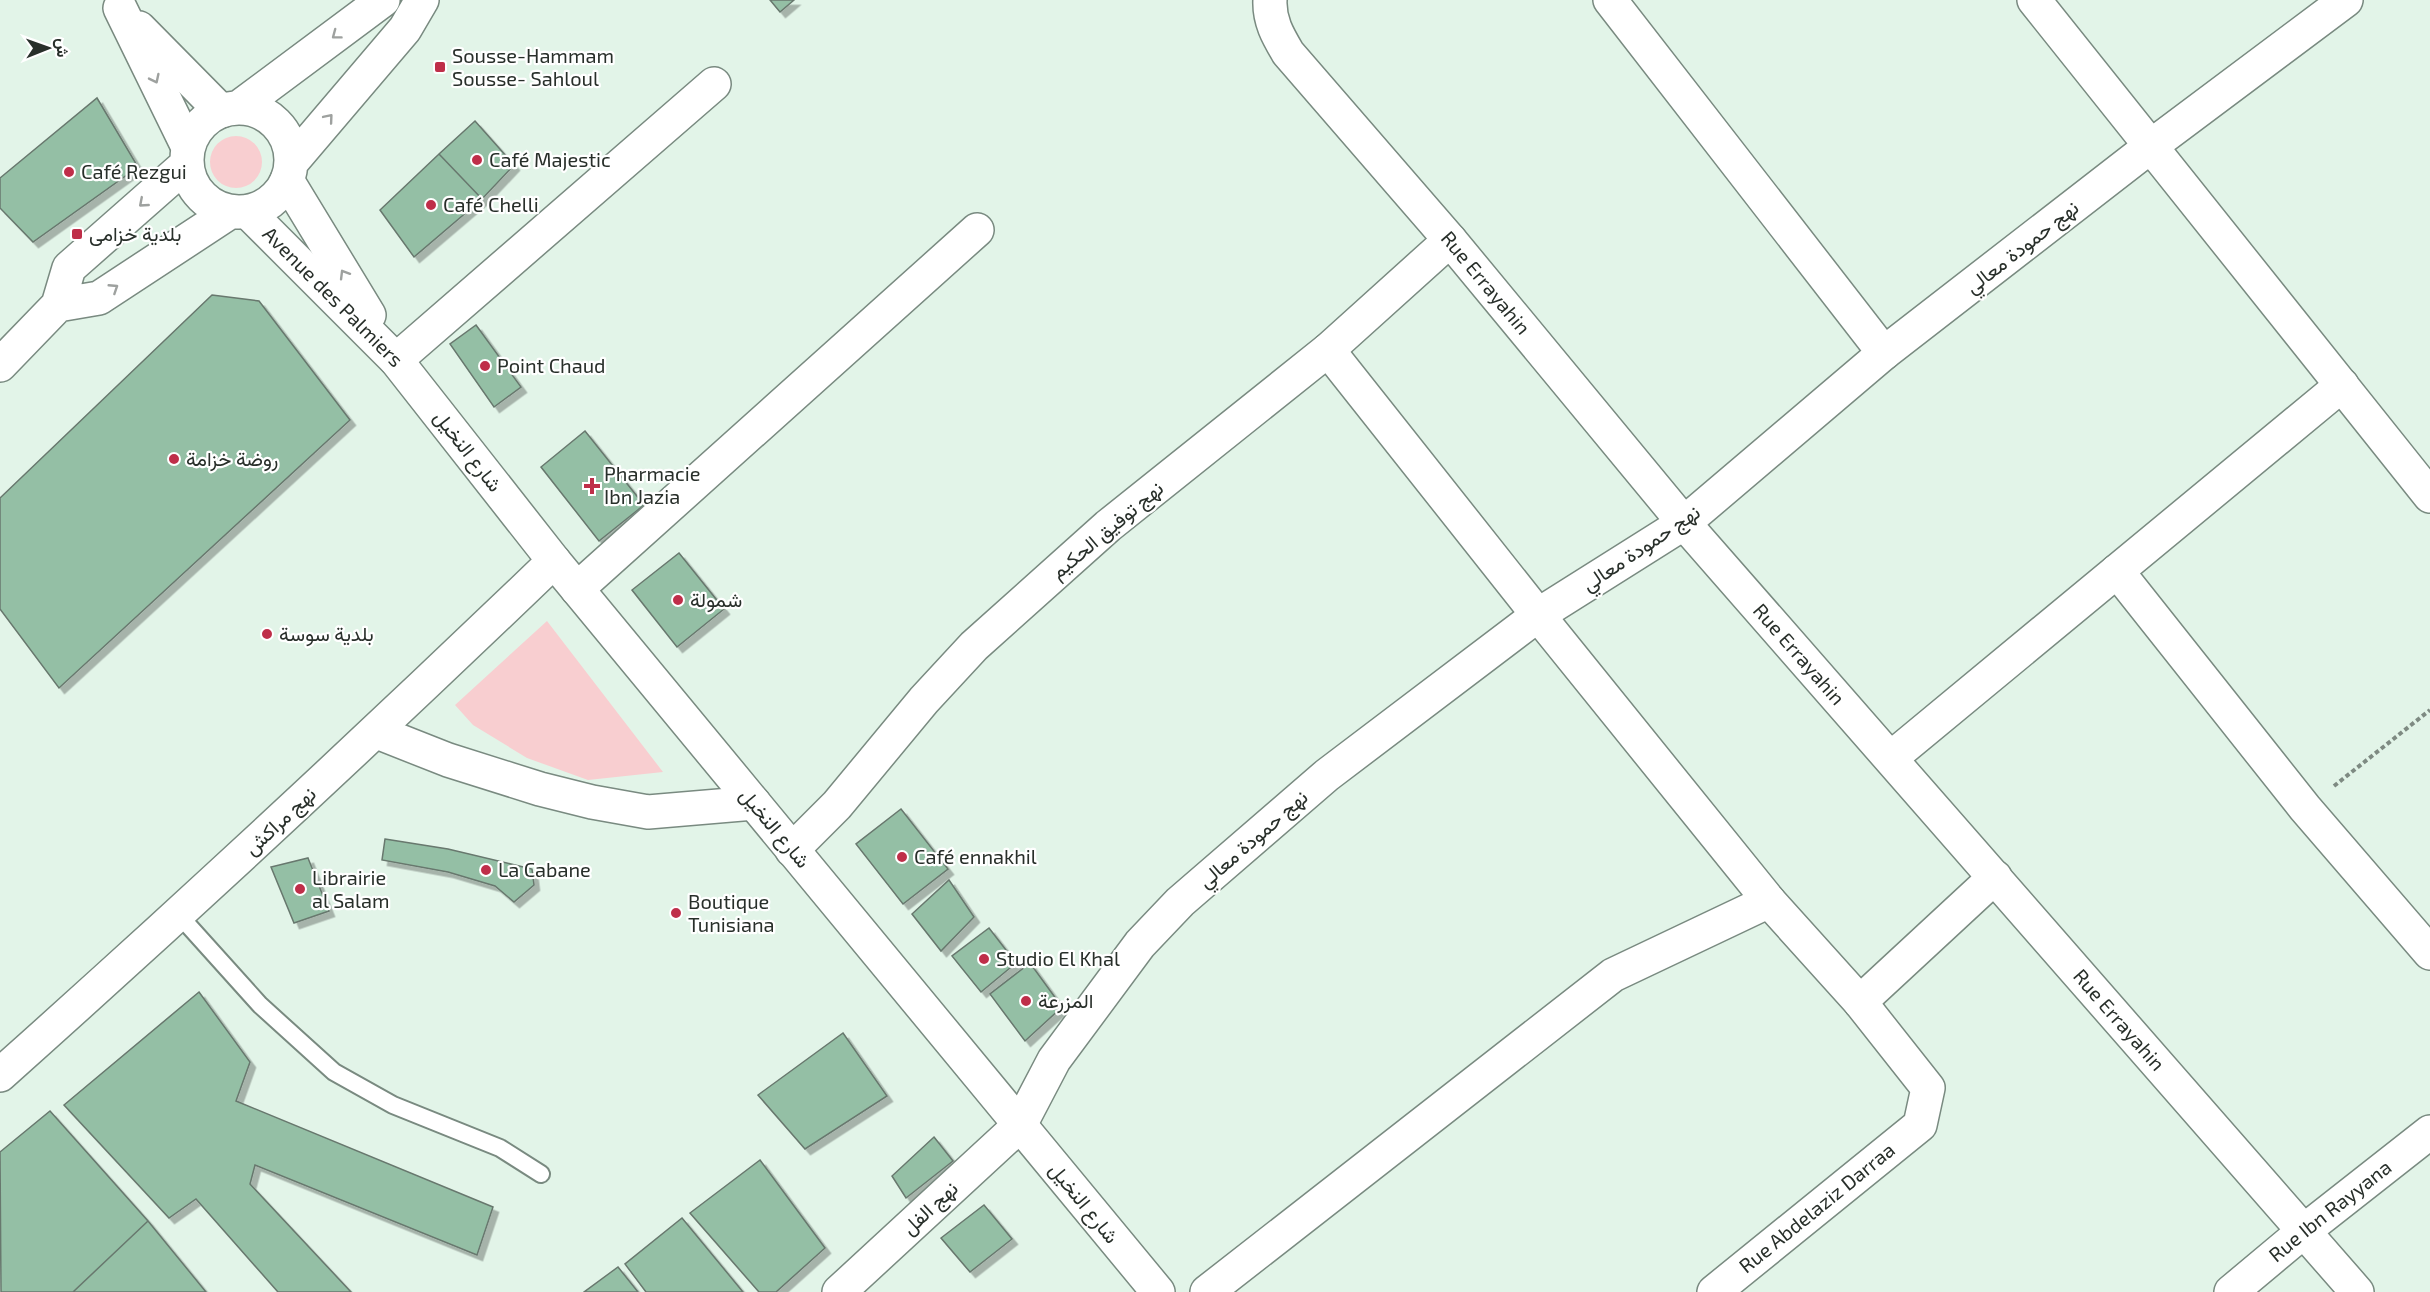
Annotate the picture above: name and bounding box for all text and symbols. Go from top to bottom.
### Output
north arrow [18,18,78,78]
one-way arrow [332,28,343,39]
text: ش [53,38,73,58]
place label: Sousse-Hammam Sousse- Sahloul [452,43,614,90]
marker: Sousse-Hammam Sousse- Sahloul [433,60,447,74]
one-way arrow [148,73,159,84]
one-way arrow [322,114,333,125]
place label: Café Majestic [489,147,611,171]
marker: Café Majestic [470,153,484,167]
place label: Café Rezgui [81,159,187,183]
marker: Café Rezgui [62,165,76,179]
place label: Café Chelli [443,192,539,216]
street label: نهج حمودة معالي [1960,195,2086,303]
one-way arrow [139,196,150,207]
marker: Café Chelli [424,198,438,212]
place label: بلدية خزامى [89,221,181,247]
street label: Avenue des Palmiers [258,221,409,371]
street label: Rue Errayahin [1437,226,1536,339]
marker: بلدية خزامى [70,227,84,241]
one-way arrow [340,270,351,280]
one-way arrow [107,285,118,296]
place label: Point Chaud [497,353,606,377]
marker: Point Chaud [478,359,492,373]
street label: شارع النخيل [427,405,508,498]
place label: روضة خزامة [186,446,278,472]
marker: روضة خزامة [167,452,181,466]
place label: Pharmacie Ibn Jazia [604,461,700,508]
street label: نهج توفيق الحكيم [1045,475,1169,586]
marker: Pharmacie Ibn Jazia [585,479,599,493]
street label: نهج حمودة معالي [1577,499,1707,600]
place label: شمولة [690,587,742,613]
marker: شمولة [671,593,685,607]
street label: Rue Errayahin [1749,598,1851,709]
place label: بلدية سوسة [279,621,374,647]
marker: بلدية سوسة [260,627,274,641]
street label: نهج مراكش [239,781,322,862]
street label: شارع النخيل [733,783,816,874]
street label: نهج حمودة معالي [1193,784,1316,897]
place label: Café ennakhil [914,844,1037,868]
marker: Café ennakhil [895,850,909,864]
place label: La Cabane [498,857,591,881]
marker: La Cabane [479,863,493,877]
place label: Librairie al Salam [312,865,390,912]
marker: Librairie al Salam [293,882,307,896]
place label: Boutique Tunisiana [688,889,775,936]
marker: Boutique Tunisiana [669,906,683,920]
place label: Studio El Khal [996,946,1120,970]
marker: Studio El Khal [977,952,991,966]
street label: Rue Errayahin [2069,964,2171,1075]
place label: المزرعة [1038,988,1093,1014]
marker: المزرعة [1019,994,1033,1008]
street label: Rue Abdelaziz Darraa [1734,1137,1899,1277]
street label: Rue Ibn Rayyana [2263,1154,2396,1266]
street label: شارع النخيل [1043,1157,1125,1249]
street label: نهج الفل [896,1175,964,1241]

